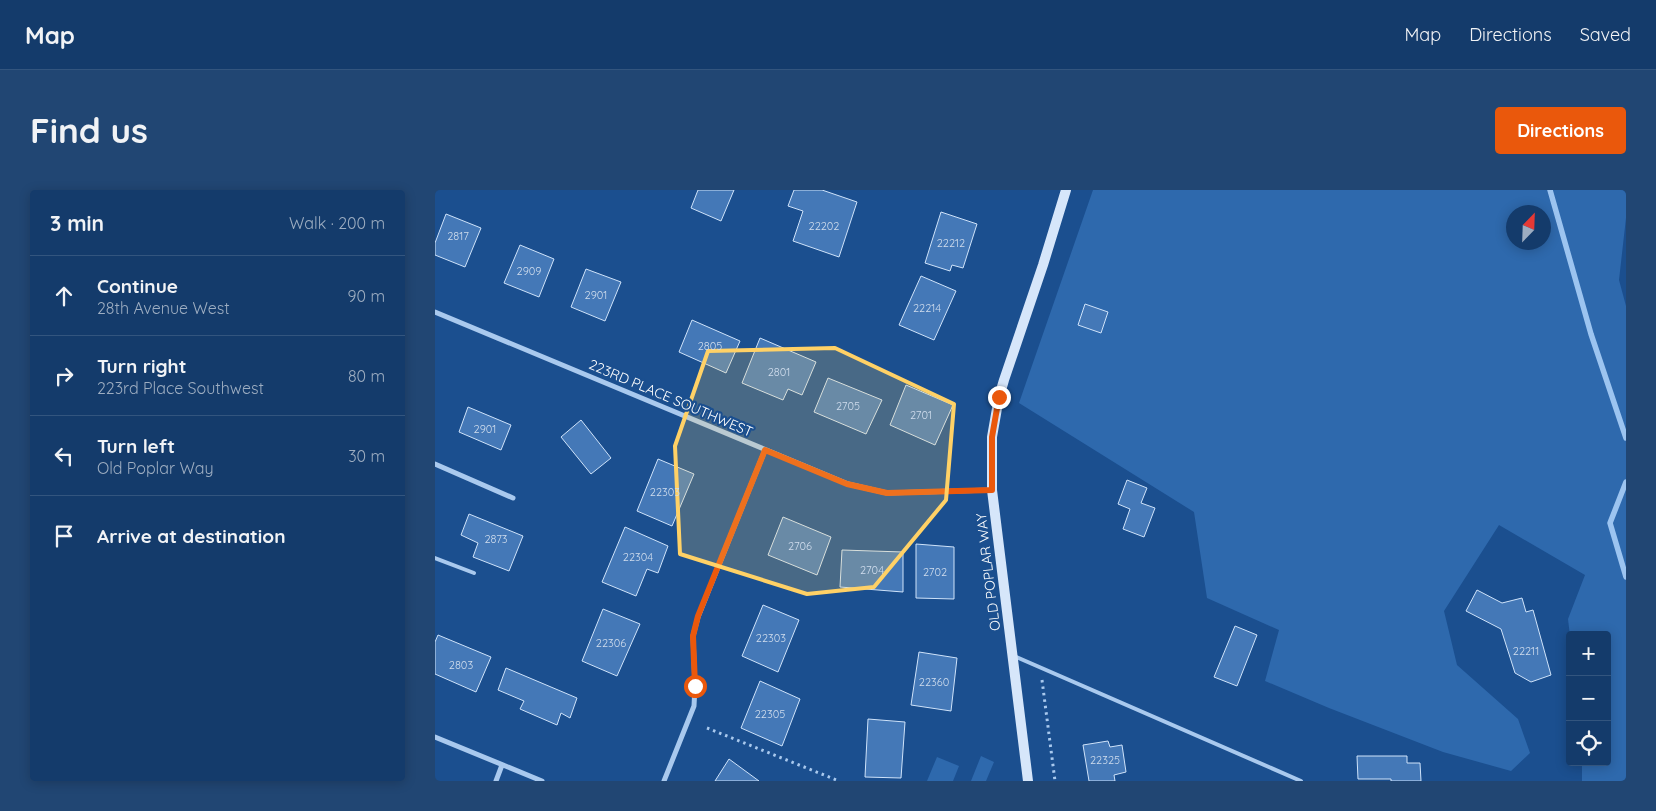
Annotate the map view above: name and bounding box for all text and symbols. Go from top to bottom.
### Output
text: Map [25,20,75,50]
text: Map [1404,23,1441,46]
text: Directions [1469,23,1552,46]
text: Saved [1580,23,1631,46]
button: Directions [1495,107,1626,154]
text: Find us [30,108,148,152]
north arrow [1506,205,1551,250]
text: 3 min [50,210,104,236]
text: Walk · 200 m [289,213,385,233]
house number: 22202 [809,219,839,233]
house number: 2817 [447,229,469,243]
house number: 22212 [937,236,965,250]
house number: 2909 [517,264,541,278]
text: Continue [97,274,178,298]
icon: ahead [50,282,78,310]
text: 90 m [348,286,385,306]
house number: 2901 [585,288,607,302]
text: 28th Avenue West [97,298,230,318]
house number: 22214 [913,301,941,315]
house number: 2805 [698,339,722,353]
text: Turn right [97,354,186,378]
street label: 223RD PLACE SOUTHWEST [586,355,756,441]
icon: right [50,362,78,390]
house number: 2801 [768,365,790,379]
text: 80 m [348,366,385,386]
text: 223rd Place Southwest [97,378,264,398]
route end [988,386,1011,409]
house number: 2705 [836,399,860,413]
house number: 2701 [910,408,932,422]
house number: 2901 [474,422,496,436]
text: Turn left [97,434,175,458]
icon: left [50,442,78,470]
text: 30 m [348,446,385,466]
text: Old Poplar Way [97,458,214,478]
house number: 22303 [650,485,680,499]
street label: OLD POPLAR WAY [972,512,1004,632]
icon: arrive [50,522,78,550]
text: Arrive at destination [97,524,286,548]
house number: 2873 [484,532,508,546]
house number: 2706 [788,539,812,553]
house number: 22304 [623,550,653,564]
house number: 2704 [860,563,884,577]
house number: 2702 [923,565,947,579]
house number: 22303 [756,631,786,645]
map controls [1566,631,1611,766]
button: + [1566,631,1611,676]
house number: 22306 [596,636,626,650]
house number: 22211 [1513,644,1539,658]
house number: 2803 [449,658,473,672]
route start [684,675,707,698]
house number: 22360 [919,675,949,689]
button: − [1566,676,1611,721]
house number: 22305 [755,707,785,721]
button: locate [1566,721,1611,766]
house number: 22325 [1090,753,1120,767]

